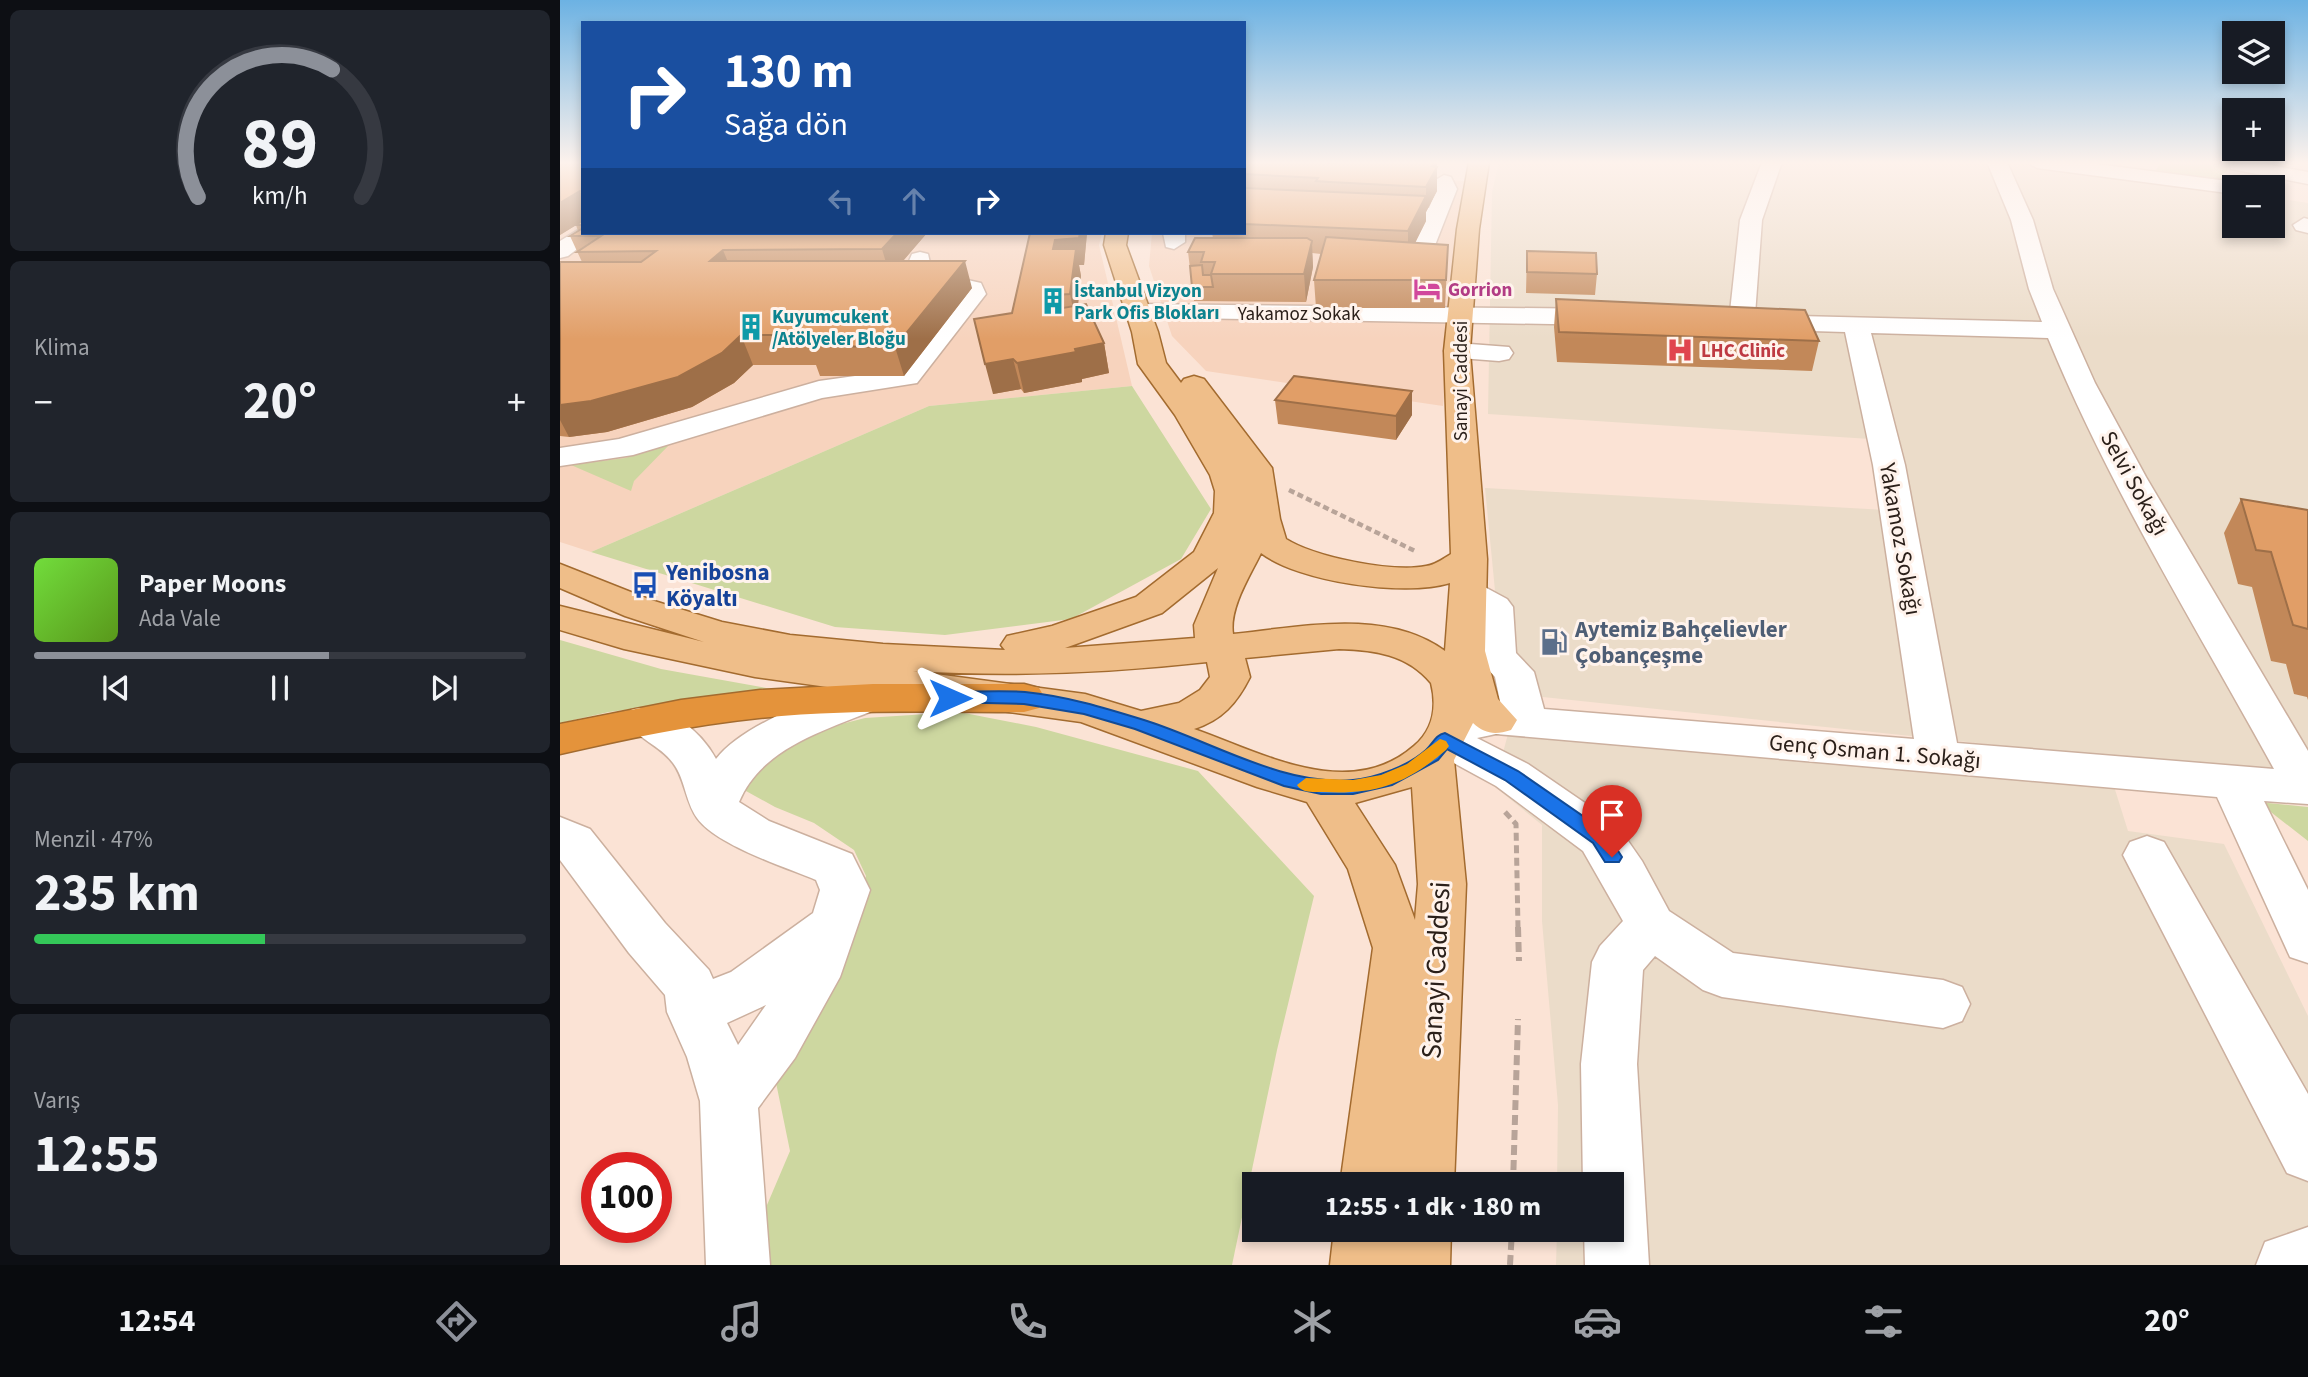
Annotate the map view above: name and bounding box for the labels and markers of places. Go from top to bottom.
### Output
hotel icon: Gorrion [1412,274,1442,304]
place label: Gorrion [1448,277,1512,304]
place label: İstanbul Vizyon Park Ofis Blokları [1074,278,1220,327]
building icon: İstanbul Vizyon Park Ofis Blokları [1038,286,1068,316]
place label: Kuyumcukent /Atölyeler Bloğu [772,304,906,353]
building icon: Kuyumcukent /Atölyeler Bloğu [736,312,766,342]
hospital icon: LHC Clinic [1665,335,1695,365]
place label: LHC Clinic [1701,338,1785,365]
place label: Yenibosna Köyaltı [665,556,770,615]
bus stop icon: Yenibosna Köyaltı [630,570,660,600]
place label: Aytemiz Bahçelievler Çobançeşme [1574,613,1788,672]
fuel station icon: Aytemiz Bahçelievler Çobançeşme [1539,627,1569,657]
pin [1582,785,1642,857]

